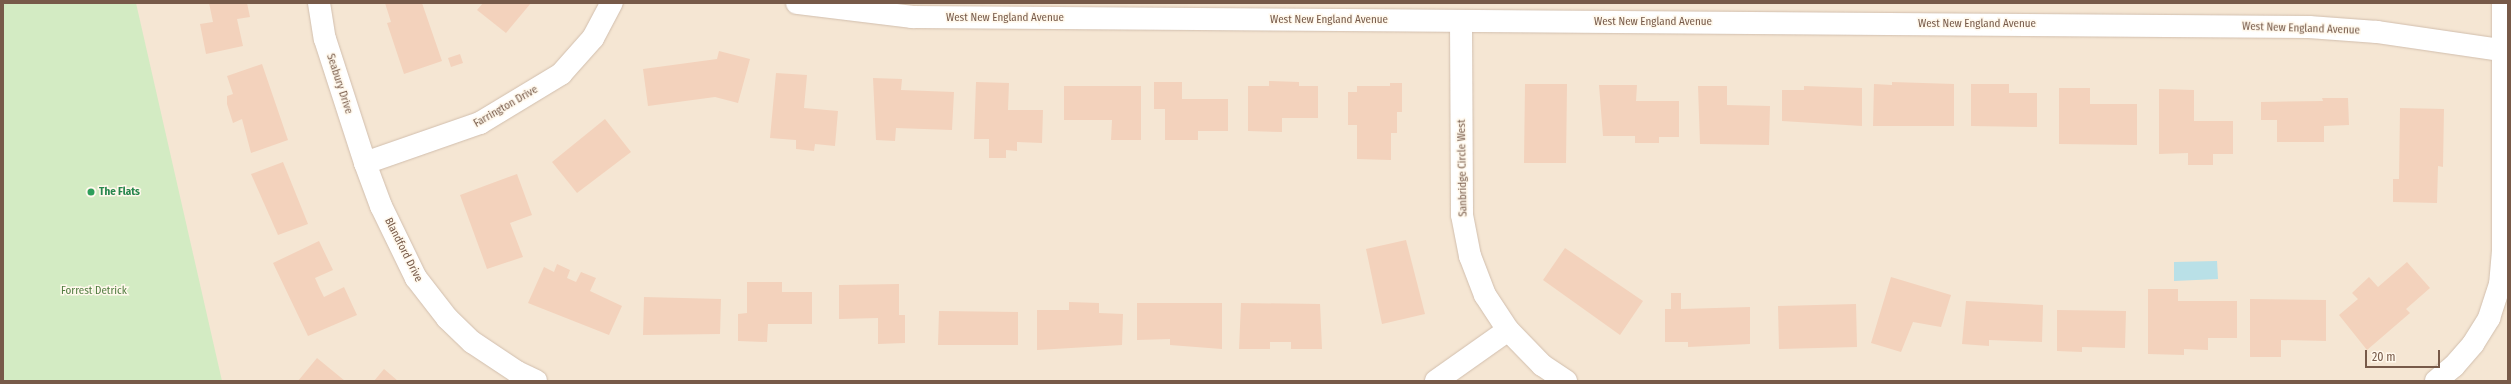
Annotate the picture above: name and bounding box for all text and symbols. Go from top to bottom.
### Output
street label: West New England Avenue [946,11,1064,25]
street label: West New England Avenue [1270,13,1388,27]
street label: West New England Avenue [1594,15,1712,29]
street label: West New England Avenue [1918,17,2036,31]
street label: West New England Avenue [2242,20,2360,38]
street label: Seabury Drive [323,52,355,116]
street label: Farrington Drive [472,83,540,131]
street label: Sanbridge Circle West [1456,119,1470,217]
place label: The Flats [99,185,140,199]
marker: The Flats [86,187,96,197]
street label: Blandford Drive [381,216,425,284]
park label: Forrest Detrick [61,284,127,298]
scale bar [2367,342,2442,368]
text: 20 m [2372,350,2396,364]

